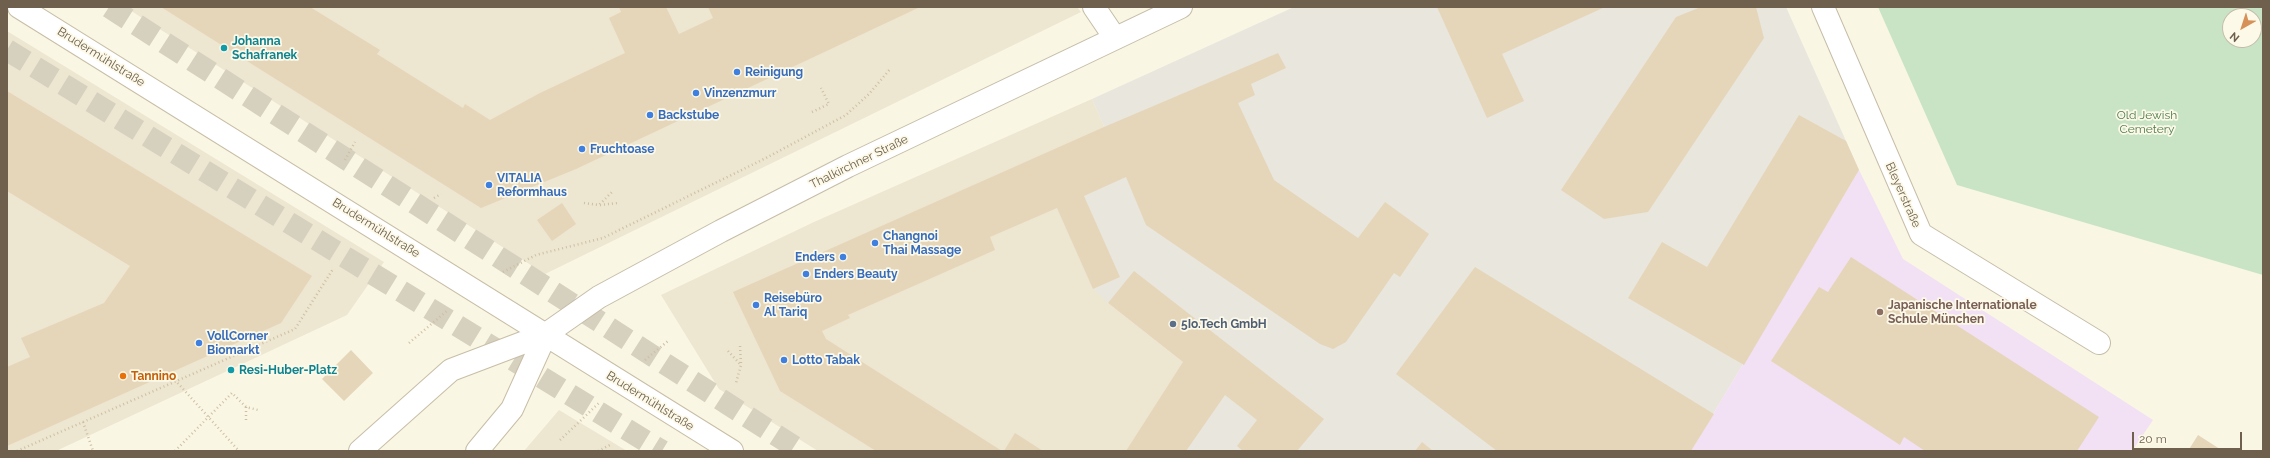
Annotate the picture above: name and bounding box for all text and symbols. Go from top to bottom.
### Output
north arrow [2222,8,2262,48]
street label: Brudermühlstraße [54,24,148,90]
text: N [2227,29,2242,45]
place label: Johanna Schafranek [232,34,297,62]
marker: Johanna Schafranek [219,43,229,53]
place label: Reinigung [745,65,803,79]
marker: Reinigung [732,67,742,77]
place label: Vinzenzmurr [704,86,776,100]
marker: Vinzenzmurr [691,88,701,98]
place label: Backstube [658,108,719,122]
park label: Old Jewish Cemetery [2117,108,2177,136]
marker: Backstube [645,110,655,120]
street label: Thalkirchner Straße [807,132,911,192]
place label: Fruchtoase [590,142,654,156]
marker: Fruchtoase [577,144,587,154]
street label: Bleyerstraße [1882,160,1924,230]
place label: VITALIA Reformhaus [497,171,567,199]
marker: VITALIA Reformhaus [484,180,494,190]
street label: Brudermühlstraße [329,195,423,261]
place label: Changnoi Thai Massage [883,229,961,257]
marker: Changnoi Thai Massage [870,238,880,248]
place label: Enders [795,250,835,264]
marker: Enders [838,252,848,262]
place label: Enders Beauty [814,267,898,281]
marker: Enders Beauty [801,269,811,279]
place label: Reisebüro Al Tariq [764,291,822,319]
place label: Japanische Internationale Schule München [1888,298,2037,326]
marker: Reisebüro Al Tariq [751,300,761,310]
marker: Japanische Internationale Schule München [1875,307,1885,317]
place label: 5Io.Tech GmbH [1181,317,1267,331]
marker: 5Io.Tech GmbH [1168,319,1178,329]
place label: VollCorner Biomarkt [207,329,268,357]
marker: VollCorner Biomarkt [194,338,204,348]
place label: Lotto Tabak [792,353,860,367]
marker: Lotto Tabak [779,355,789,365]
place label: Resi-Huber-Platz [239,363,337,377]
marker: Resi-Huber-Platz [226,365,236,375]
street label: Brudermühlstraße [603,368,697,434]
place label: Tannino [131,369,176,383]
marker: Tannino [118,371,128,381]
scale bar [2134,424,2244,450]
text: 20 m [2139,432,2167,446]

